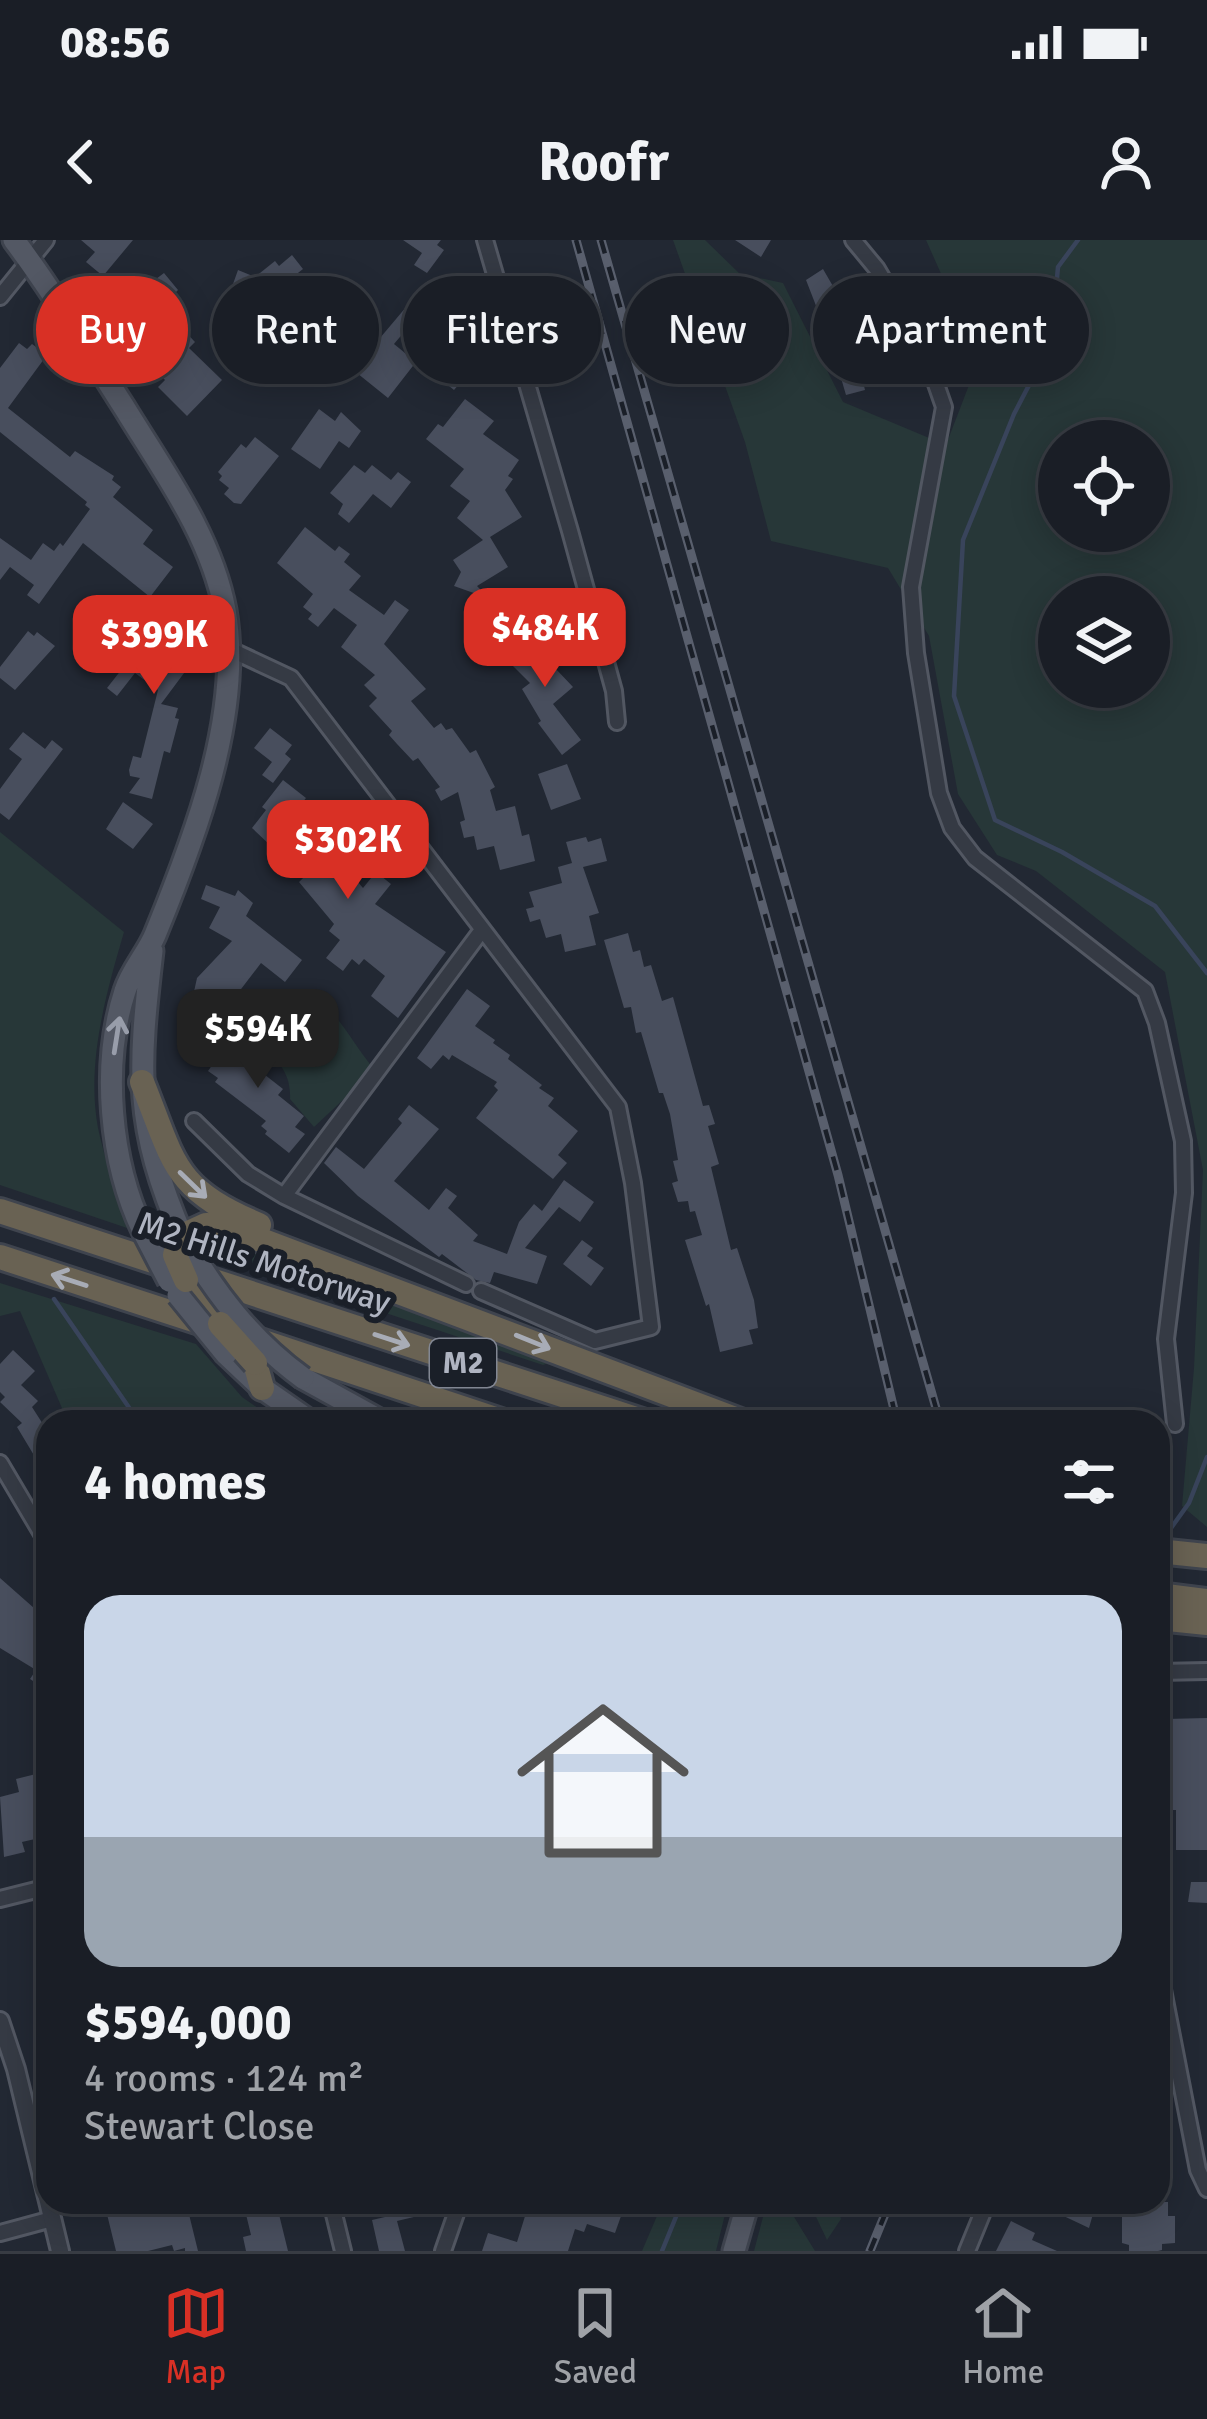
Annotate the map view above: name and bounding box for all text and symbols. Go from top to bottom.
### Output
text: 08:56 [60,15,170,70]
icon: back [48,129,114,195]
text: Roofr [538,129,669,196]
icon: person [1093,129,1159,195]
chip: Buy [36,276,188,384]
chip: Rent [212,276,379,384]
chip: Filters [403,276,601,384]
chip: New [625,276,789,384]
chip: Apartment [813,276,1089,384]
map controls [1038,420,1170,708]
button: locate [1038,420,1170,552]
button: layers [1038,576,1170,708]
pin: $484K [461,588,629,690]
pin: $399K [70,595,238,697]
text: $484K [491,603,599,651]
text: $399K [100,610,208,658]
pin: $302K [264,800,432,902]
text: $302K [294,815,402,863]
pin: $594K [174,989,342,1091]
text: $594K [204,1004,312,1052]
one-way arrow [106,1016,129,1055]
one-way arrow [178,1170,207,1198]
street label: M2 Hills Motorway [132,1203,396,1323]
one-way arrow [51,1267,89,1289]
one-way arrow [372,1331,410,1353]
one-way arrow [513,1333,550,1355]
road number: M2 [430,1339,496,1387]
icon: filters [1056,1449,1122,1515]
text: 4 homes [84,1451,266,1514]
icon: home [495,1673,711,1889]
text: $594,000 [84,1991,292,2054]
text: 4 rooms · 124 m² [84,2054,364,2102]
text: Stewart Close [84,2102,314,2150]
tab: Map [163,2280,229,2393]
tab: Saved [554,2280,637,2393]
tab: Home [962,2280,1044,2393]

